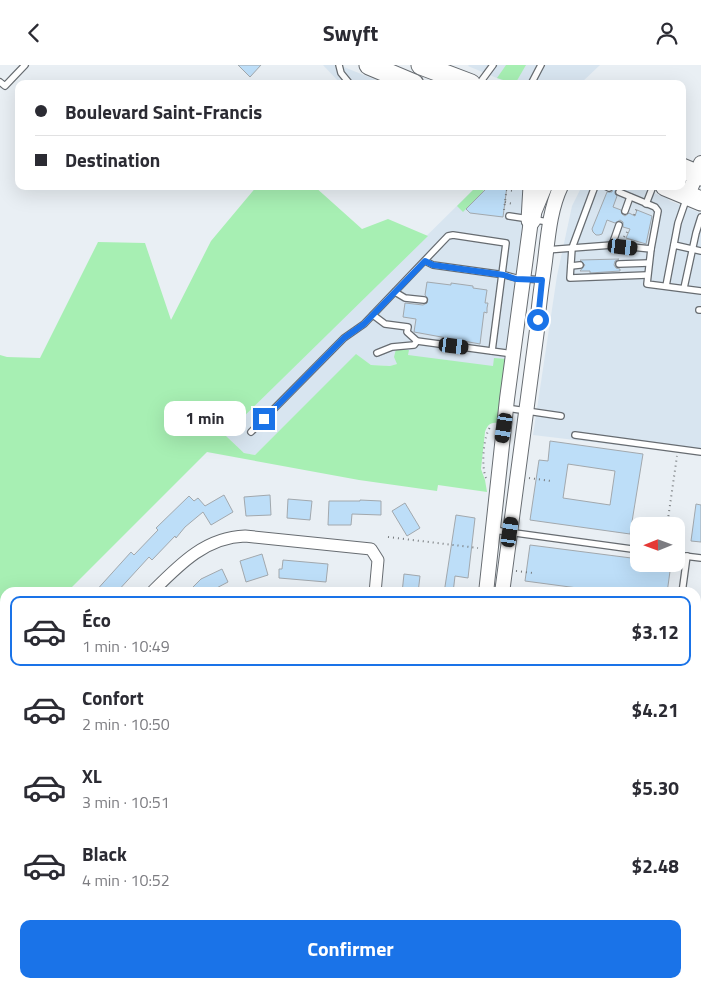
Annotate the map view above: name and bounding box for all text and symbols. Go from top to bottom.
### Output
text: Swyft [323,16,378,50]
icon: back [20,19,48,47]
icon: person [653,19,681,47]
text: Boulevard Saint-Francis [65,97,262,126]
text: Destination [65,145,160,174]
car [607,238,638,256]
route start [527,309,549,331]
car [438,337,469,355]
callout: 1 min [164,401,246,437]
text: 1 min [186,406,224,430]
route end [253,408,275,430]
car [494,412,513,444]
car [500,516,519,548]
north arrow [630,517,685,573]
map controls [630,517,685,572]
text: Éco [82,605,111,634]
icon: car [22,609,67,654]
text: $3.12 [632,617,679,646]
text: 1 min · 10:49 [82,634,170,658]
text: Confort [82,683,144,712]
icon: car [22,687,67,732]
text: $4.21 [632,695,679,724]
text: 2 min · 10:50 [82,712,170,736]
text: XL [82,761,102,790]
icon: car [22,765,67,810]
text: $5.30 [632,773,679,802]
text: 3 min · 10:51 [82,790,170,814]
text: Black [82,839,127,868]
icon: car [22,843,67,888]
text: $2.48 [632,851,679,880]
text: 4 min · 10:52 [82,868,170,892]
button: Confirmer [20,920,681,978]

